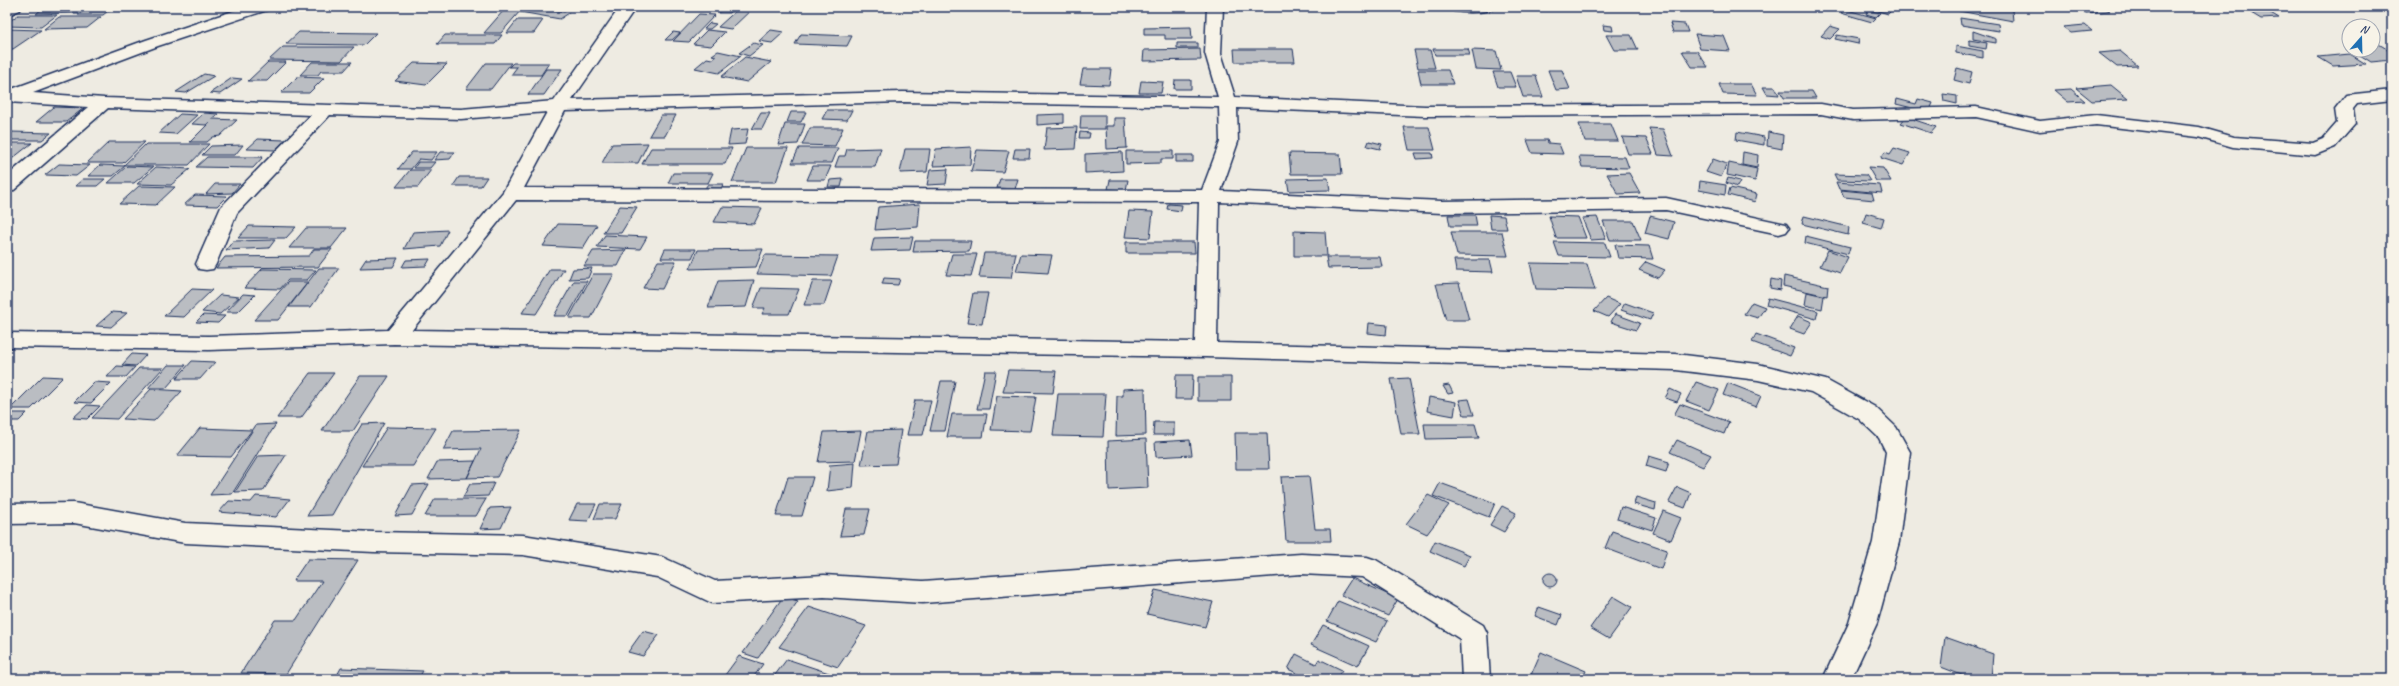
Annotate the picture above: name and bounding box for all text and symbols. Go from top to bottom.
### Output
north arrow [2341,18,2381,58]
text: N [2359,21,2372,37]

